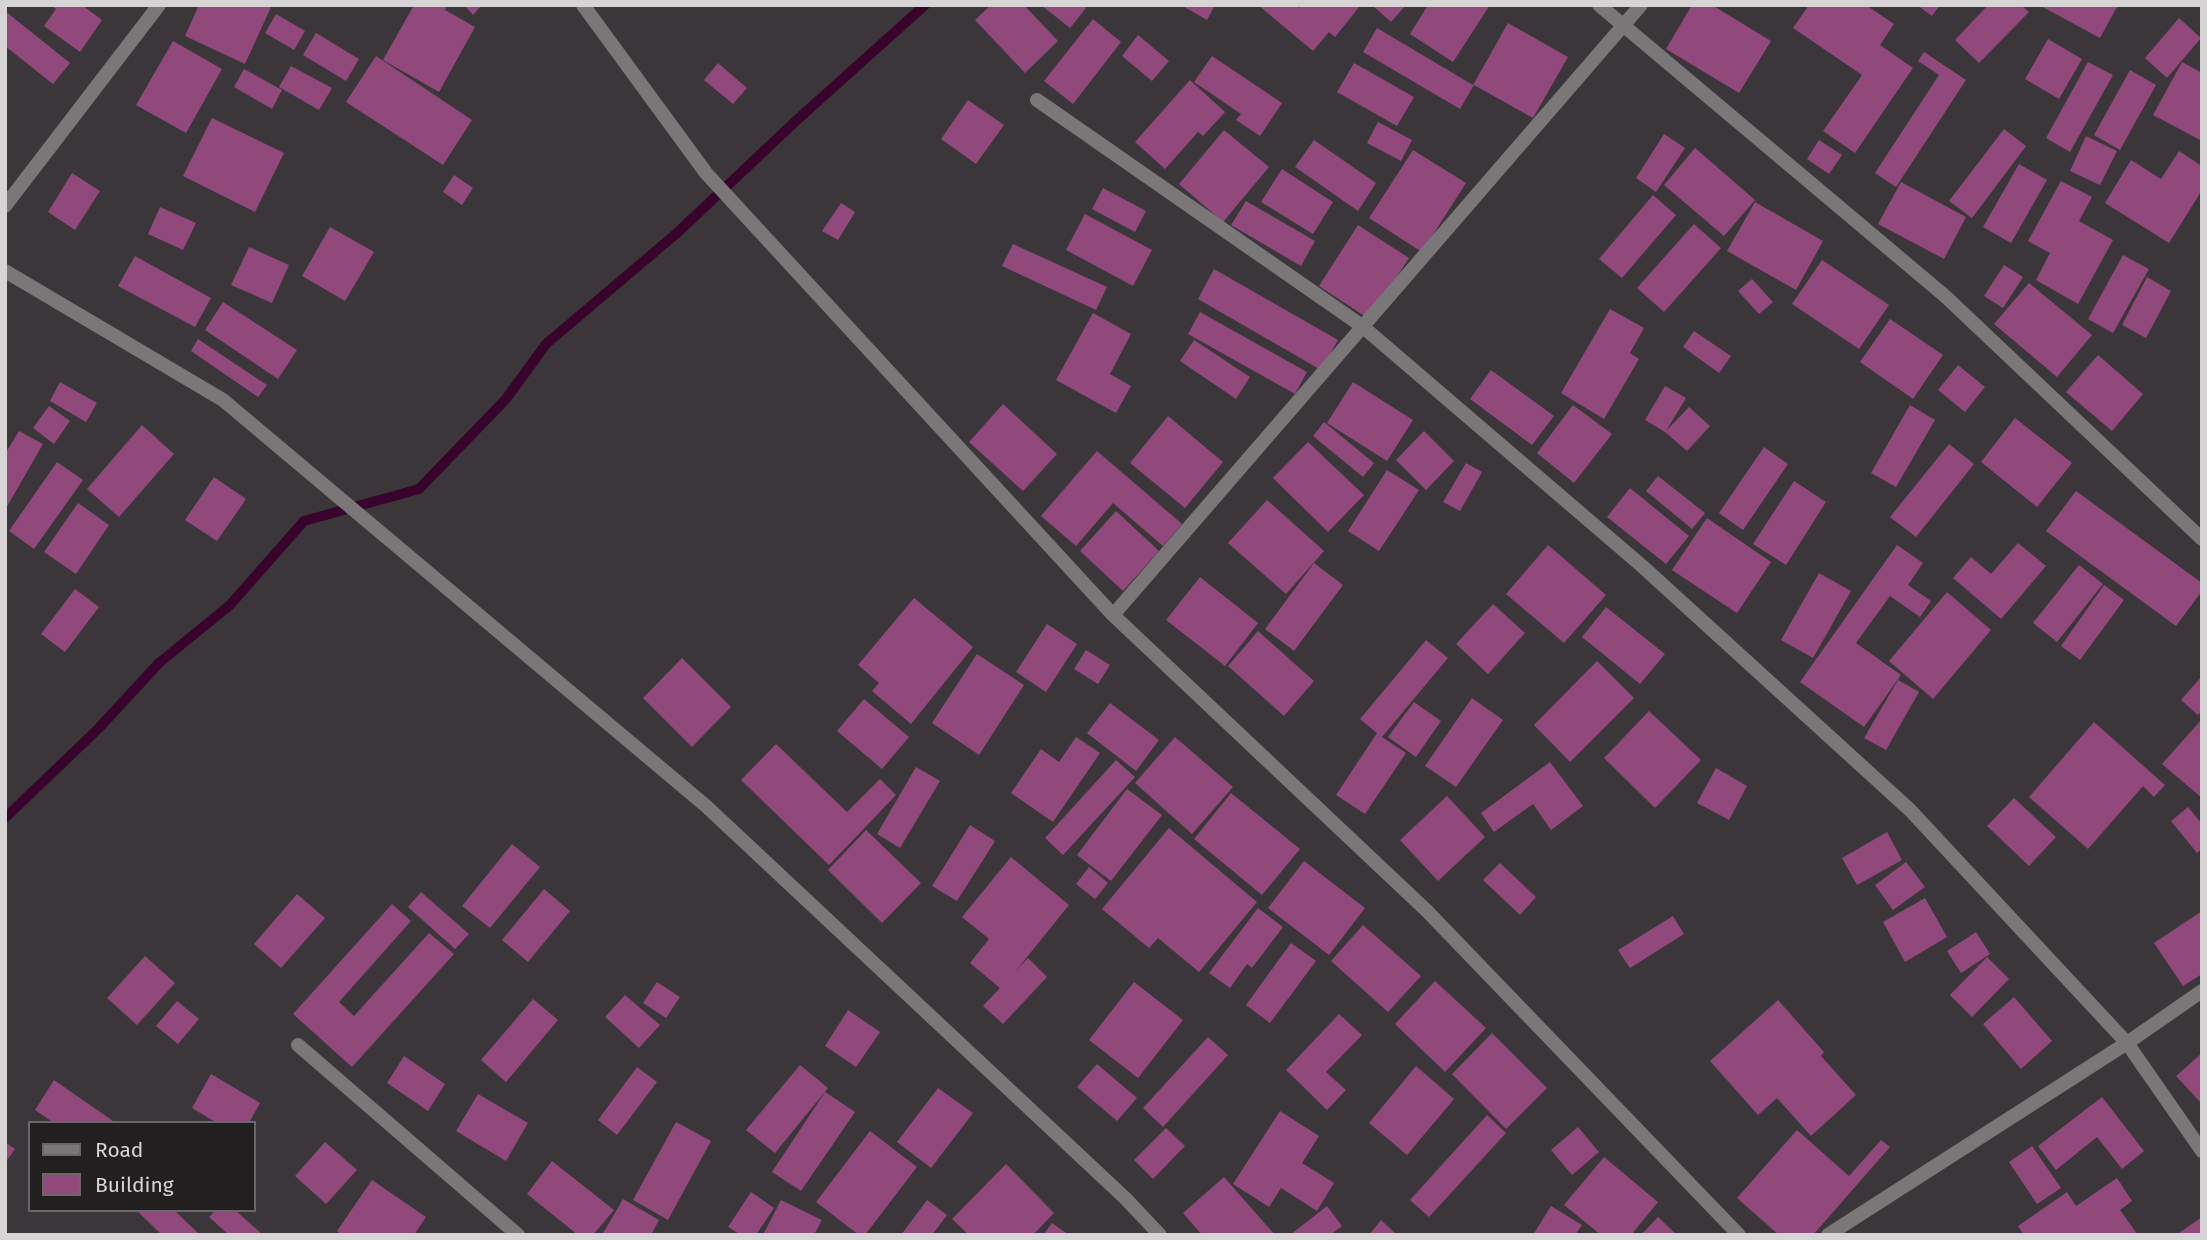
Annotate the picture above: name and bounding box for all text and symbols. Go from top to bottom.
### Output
legend [28,1121,256,1212]
text: Road [95,1137,143,1163]
text: Building [95,1172,174,1198]

